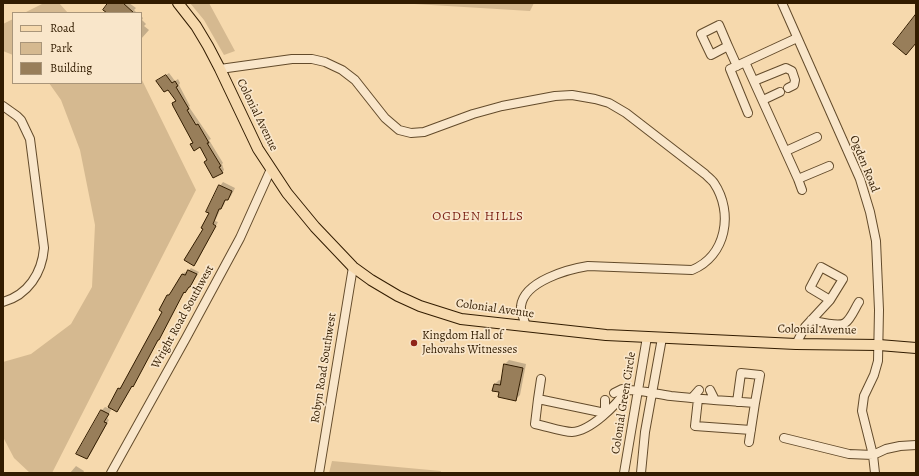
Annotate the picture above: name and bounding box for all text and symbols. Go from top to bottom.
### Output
legend [12,12,142,84]
text: Road [50,20,75,36]
text: Park [50,40,73,56]
text: Building [50,60,92,76]
street label: Colonial Avenue [233,76,281,154]
street label: Ogden Road [846,133,882,195]
district label: OGDEN HILLS [432,209,524,225]
street label: Wright Road Southwest [149,263,217,371]
street label: Colonial Avenue [455,296,535,322]
street label: Robyn Road Southwest [308,312,340,424]
street label: Colonial Avenue [778,322,856,338]
place label: Kingdom Hall of Jehovahs Witnesses [422,329,517,357]
marker: Kingdom Hall of Jehovahs Witnesses [409,338,419,348]
street label: Colonial Green Circle [609,351,639,455]

